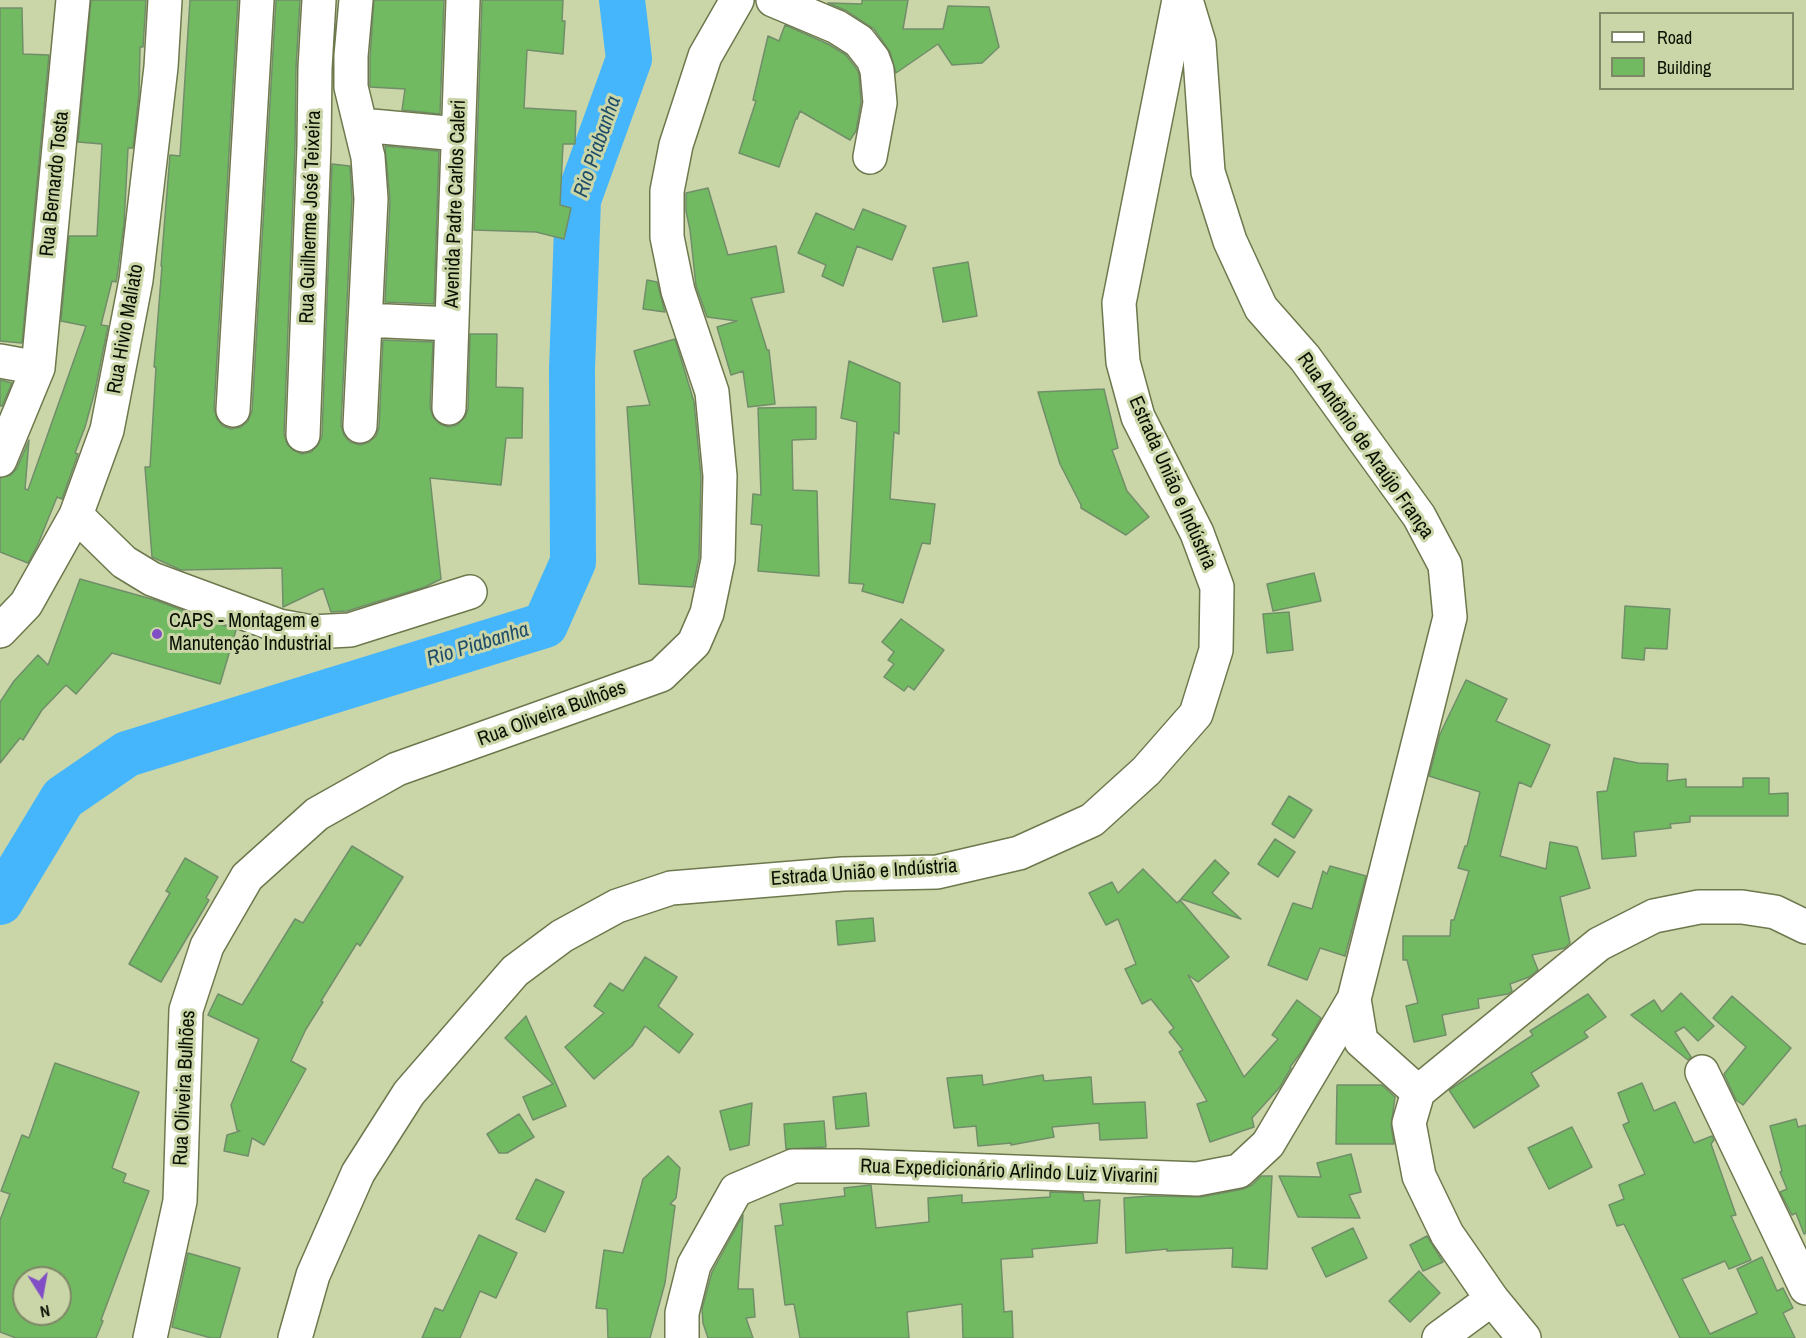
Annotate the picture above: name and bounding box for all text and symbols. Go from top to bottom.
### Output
legend [1599,12,1794,90]
text: Road [1657,25,1692,50]
text: Building [1657,55,1711,80]
water label: Rio Piabanha [569,93,627,201]
street label: Avenida Padre Carlos Caleri [440,99,472,309]
street label: Rua Bernardo Tosta [35,110,75,258]
street label: Rua Guilherme José Teixeira [295,110,327,324]
street label: Rua Hivio Maliato [103,262,149,396]
street label: Rua Antônio de Araújo França [1292,348,1438,544]
street label: Estrada União e Indústria [1123,393,1221,573]
place label: CAPS - Montagem e Manutenção Industrial [169,610,331,657]
water label: Rio Piabanha [424,618,532,672]
marker: CAPS - Montagem e Manutenção Industrial [150,627,164,641]
street label: Rua Oliveira Bulhões [475,676,629,752]
street label: Estrada União e Indústria [770,855,958,891]
street label: Rua Oliveira Bulhões [169,1010,201,1166]
street label: Rua Expedicionário Arlindo Luiz Vivarini [860,1155,1158,1189]
north arrow [12,1266,72,1326]
text: N [38,1300,52,1323]

